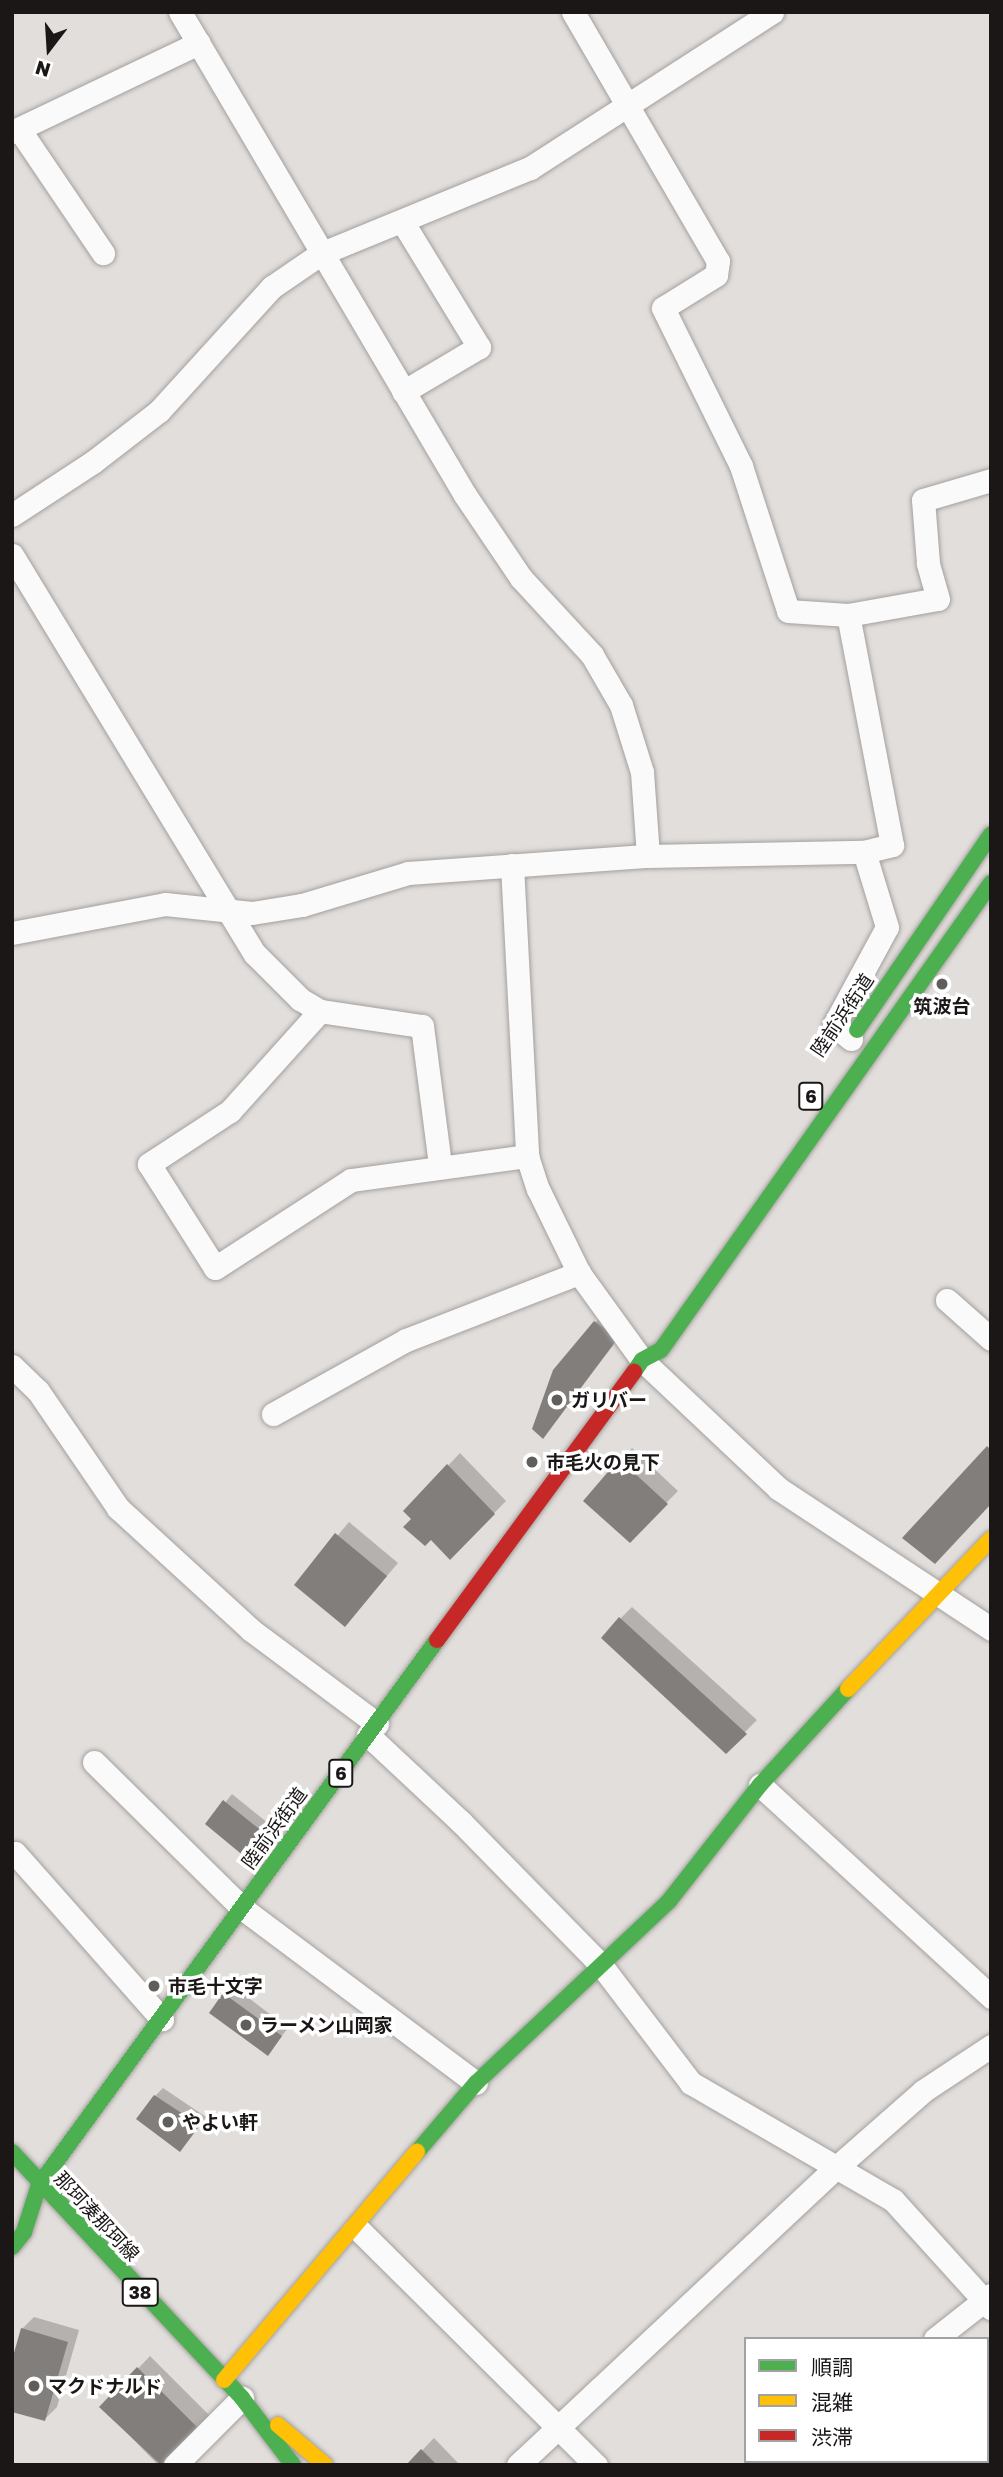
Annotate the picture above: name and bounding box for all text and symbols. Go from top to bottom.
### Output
north arrow [14,14,84,84]
text: N [32,56,53,83]
street label: 陸前浜街道 [806,969,878,1061]
marker: 筑波台 [934,976,950,992]
place label: 筑波台 [914,995,970,1017]
road number: 6 [797,1082,825,1111]
place label: ガリバー [571,1389,647,1411]
marker: ガリバー [549,1392,565,1408]
place label: 市毛火の見下 [546,1451,660,1473]
marker: 市毛火の見下 [524,1454,540,1470]
road number: 6 [327,1758,355,1788]
street label: 陸前浜街道 [237,1783,311,1873]
place label: 市毛十文字 [168,1975,263,1997]
marker: 市毛十文字 [146,1978,162,1994]
place label: ラーメン山岡家 [260,2014,393,2036]
marker: ラーメン山岡家 [238,2017,254,2033]
place label: やよい軒 [182,2111,258,2133]
marker: やよい軒 [160,2114,176,2130]
street label: 那珂湊那珂線 [50,2167,144,2265]
road number: 38 [121,2278,159,2306]
legend [744,2337,989,2463]
text: 順調 [811,2354,853,2380]
place label: マクドナルド [48,2375,162,2397]
marker: マクドナルド [26,2378,42,2394]
text: 混雑 [811,2389,853,2415]
text: 渋滞 [811,2424,853,2450]

